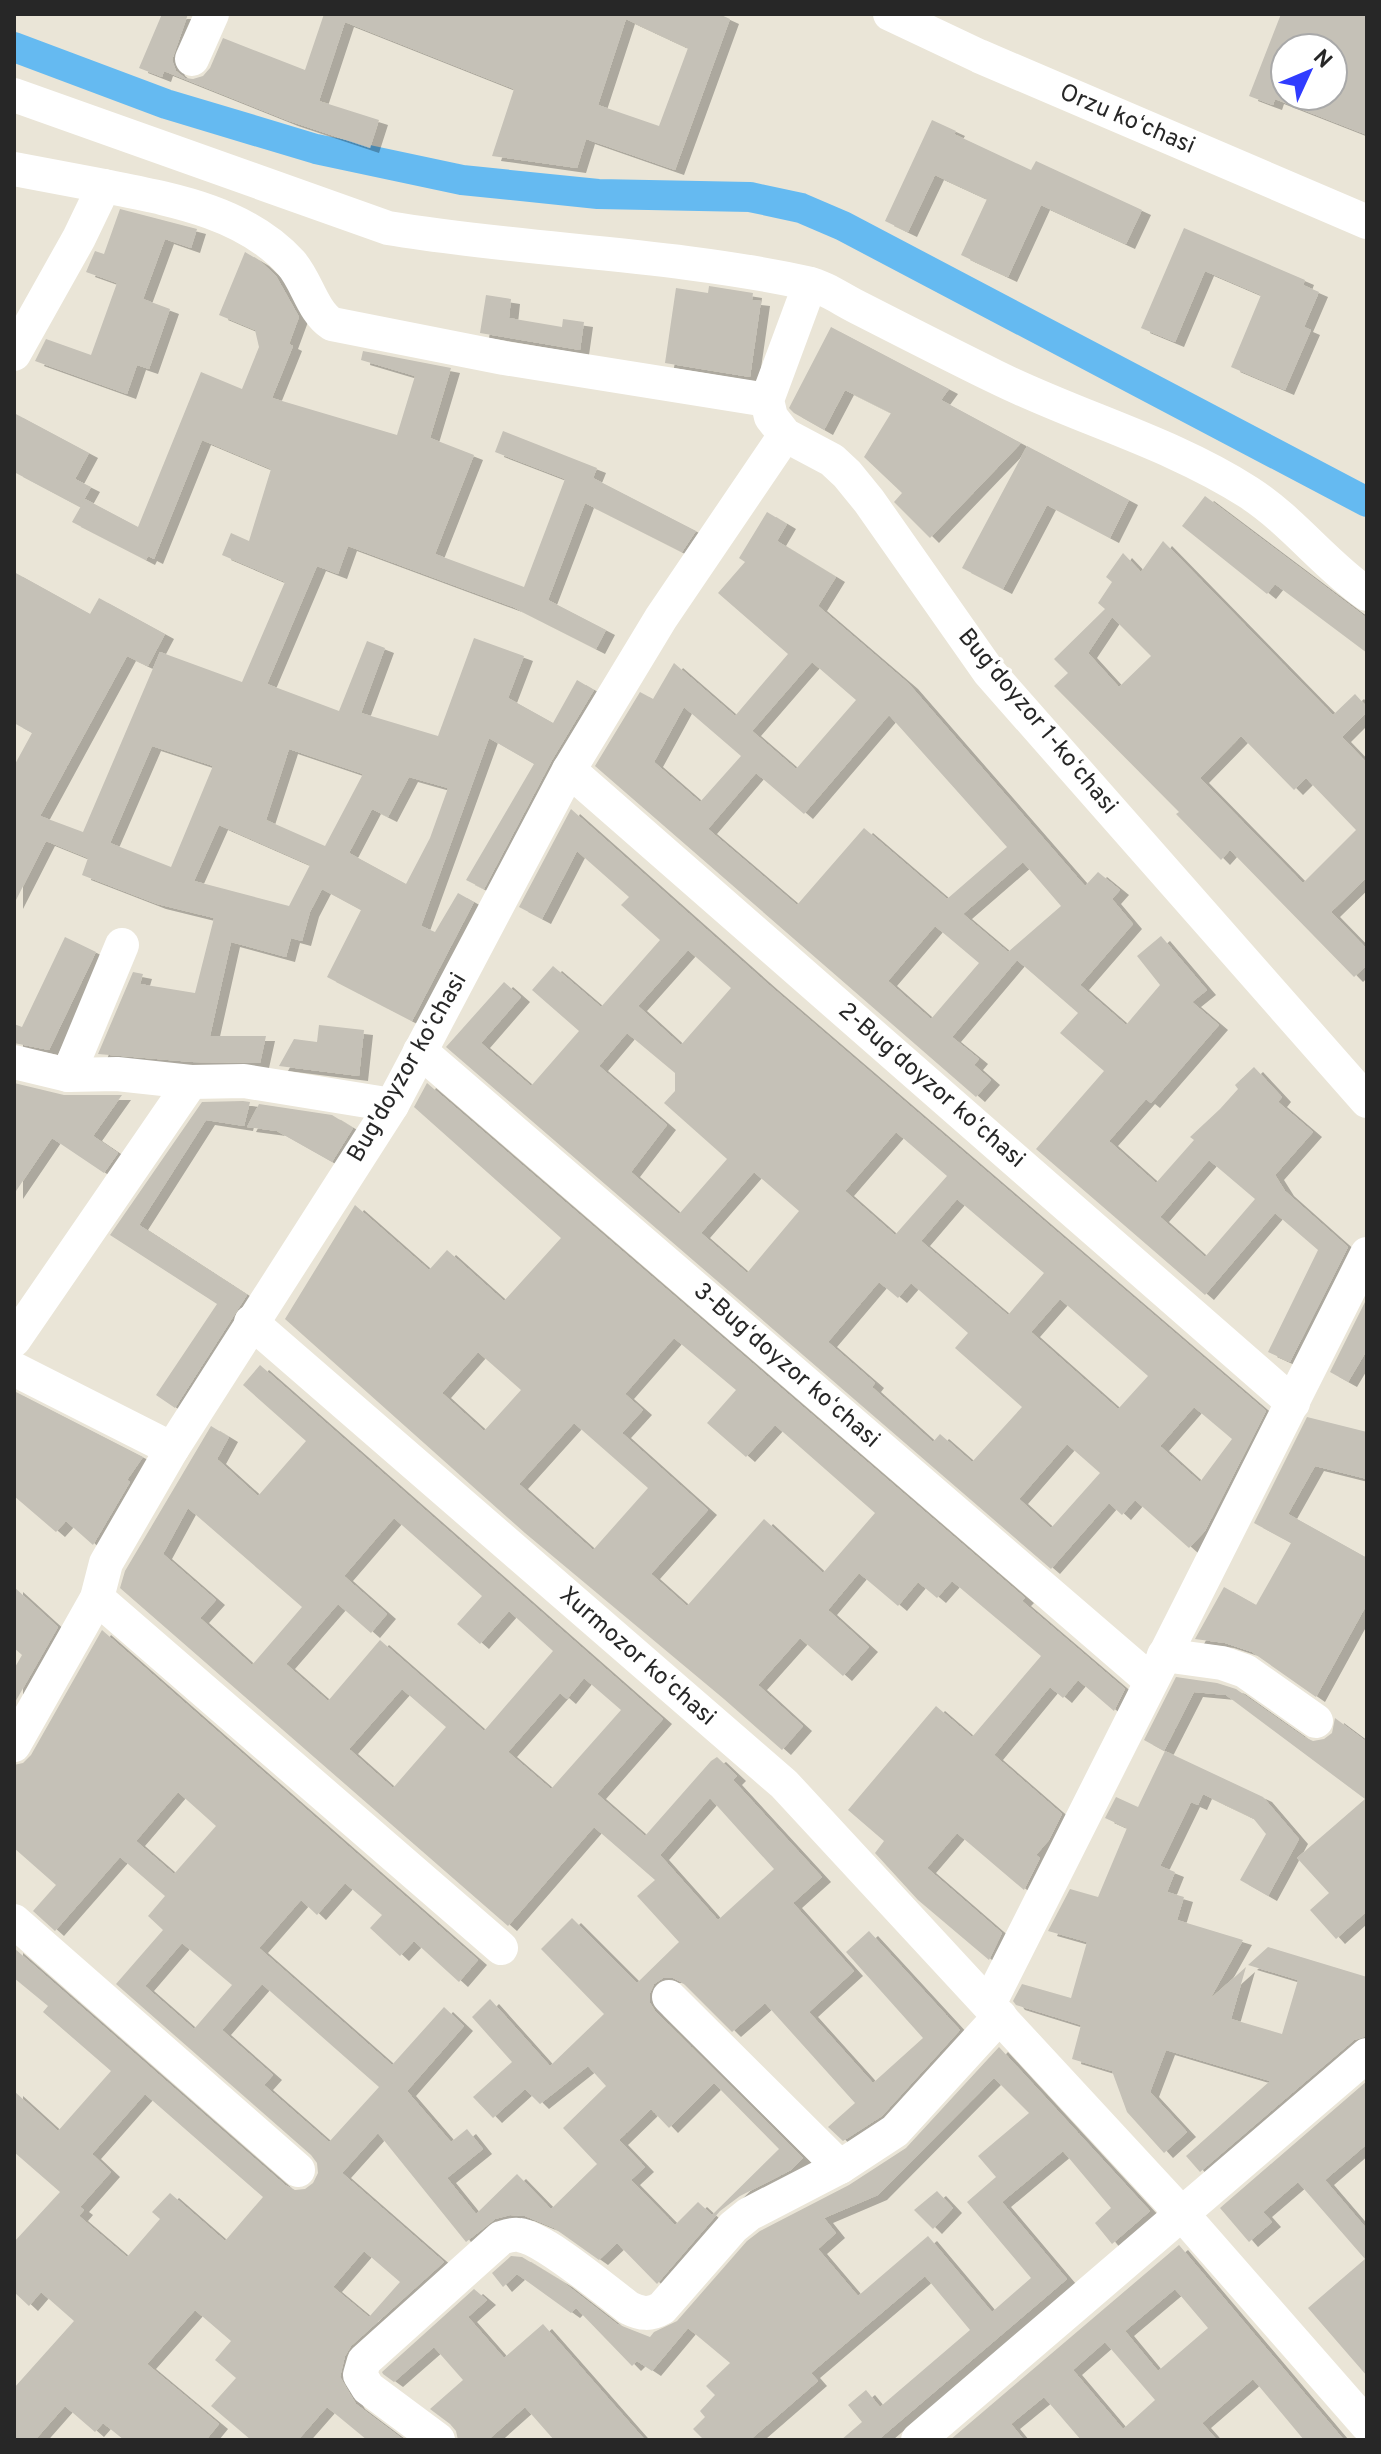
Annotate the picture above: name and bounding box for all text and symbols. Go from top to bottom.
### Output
north arrow [1269,32,1349,112]
text: N [1306,45,1337,75]
street label: Orzu koʻchasi [1055,78,1199,162]
street label: Bugʻdoyzor 1-koʻchasi [951,623,1123,821]
street label: Bug'doyzor koʻchasi [342,968,474,1168]
street label: 2-Bugʻdoyzor koʻchasi [831,997,1031,1175]
street label: 3-Bugʻdoyzor koʻchasi [687,1277,885,1455]
street label: Xurmozor koʻchasi [553,1581,721,1733]

